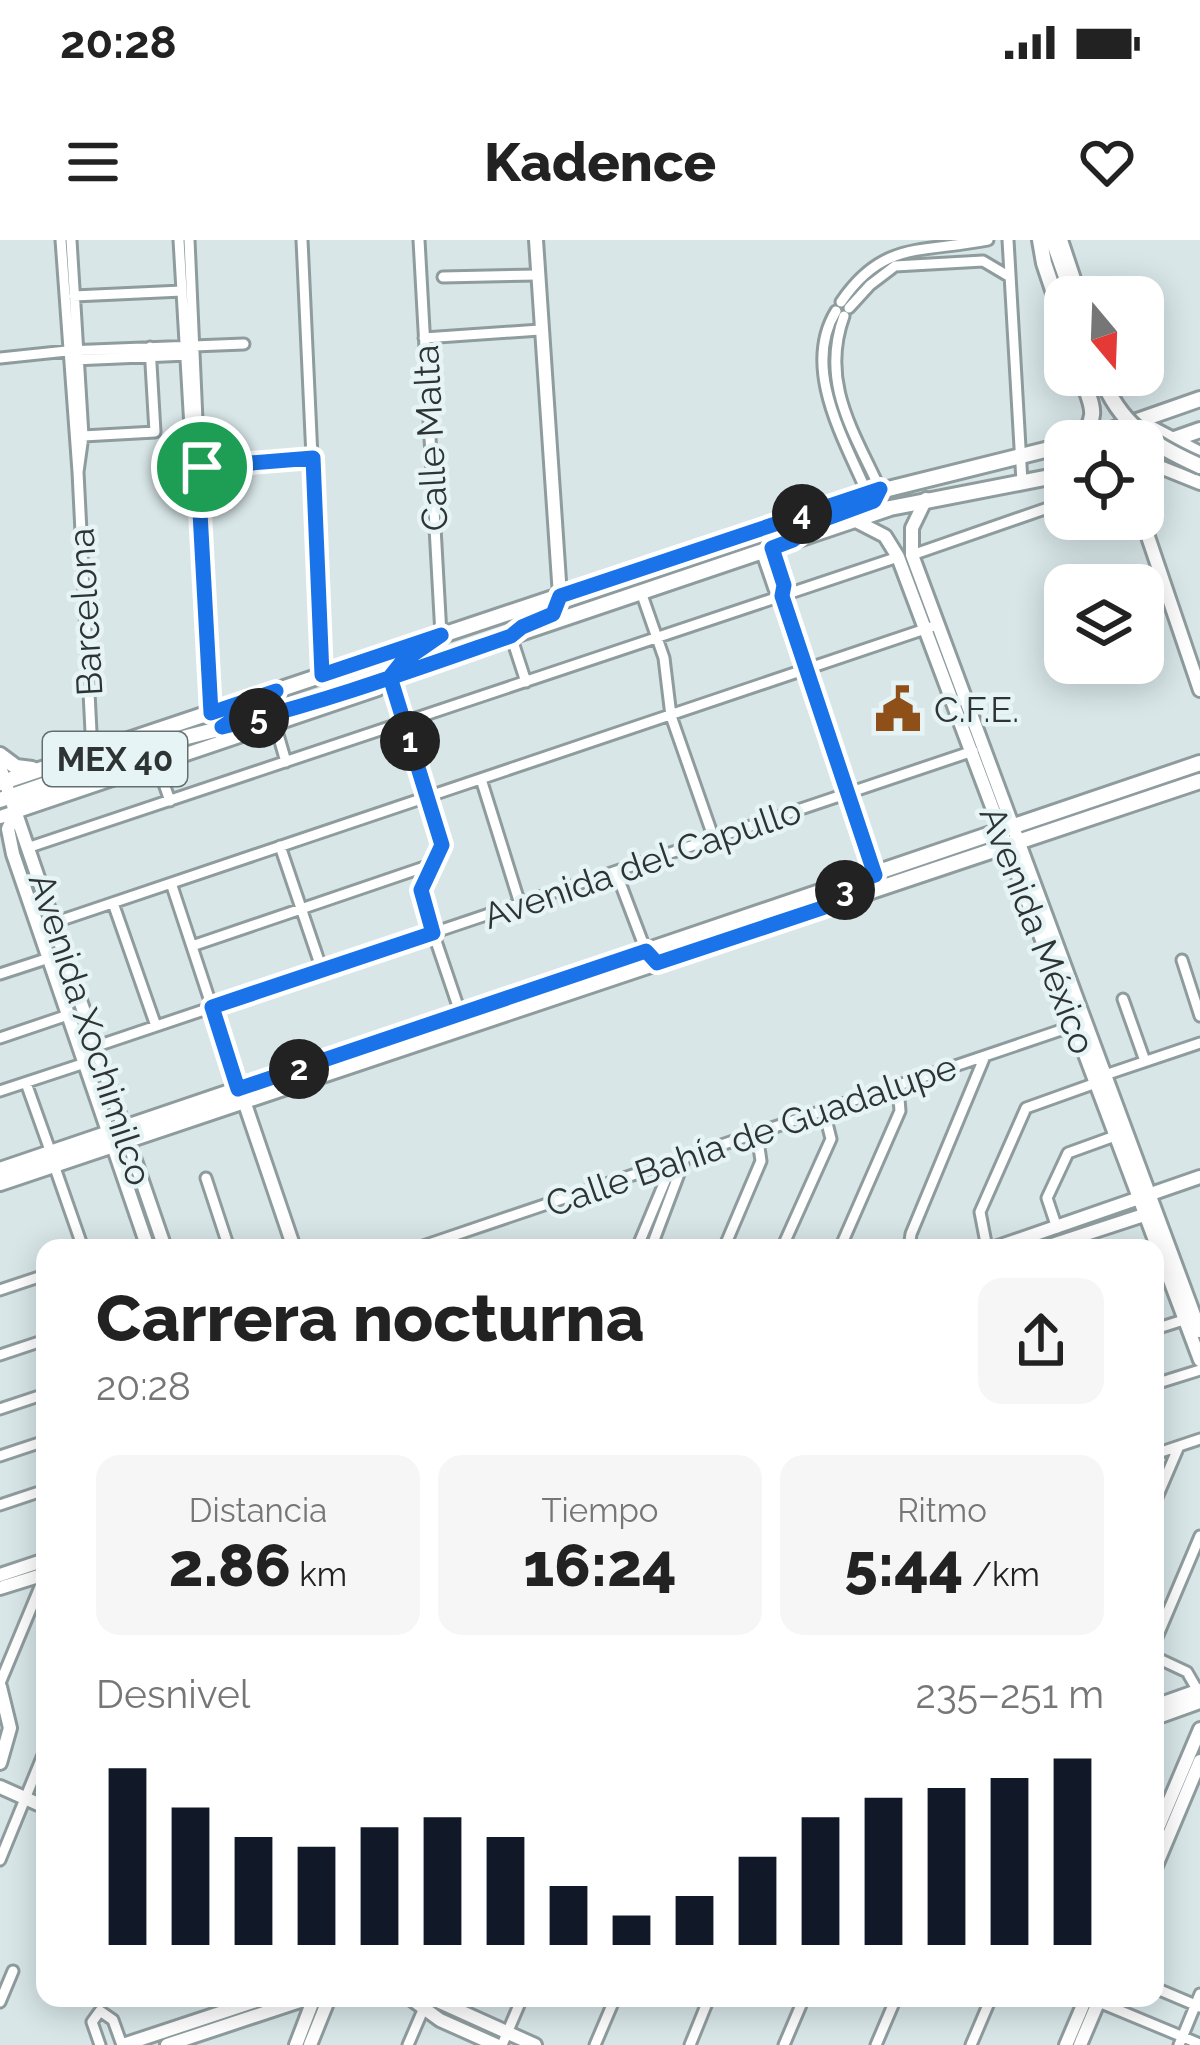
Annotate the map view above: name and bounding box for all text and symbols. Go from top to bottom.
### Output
text: 20:28 [60,16,177,69]
icon: menu [60,129,126,195]
icon: heart [1074,129,1140,195]
text: Kadence [484,130,716,194]
north arrow [1044,276,1164,396]
map controls [1044,276,1164,684]
street label: Calle Malta [404,344,456,532]
pin [151,416,253,518]
button: locate [1044,420,1164,540]
icon: arrive [169,434,235,500]
pin: 4 [772,484,832,544]
text: 4 [793,494,811,533]
street label: Barcelona [60,527,110,697]
button: layers [1044,564,1164,684]
public building icon: C.F.E. [873,684,923,734]
pin: 5 [229,688,289,748]
place label: C.F.E. [934,688,1019,730]
text: 5 [250,698,268,737]
pin: 1 [380,711,440,771]
text: 1 [402,721,418,760]
road number: MEX 40 [43,732,187,786]
street label: Avenida del Capullo [478,789,806,937]
street label: Avenida México [972,800,1104,1060]
pin: 3 [815,860,875,920]
street label: Avenida Xochimilco [21,868,161,1190]
text: 3 [836,870,854,909]
pin: 2 [269,1039,329,1099]
street label: Calle Bahía de Guadalupe [540,1045,962,1225]
text: 2 [290,1049,308,1088]
button: share [978,1278,1104,1404]
text: Carrera nocturna [96,1279,644,1356]
text: 20:28 [96,1363,191,1409]
text: Distancia [189,1491,327,1530]
text: Tiempo [541,1491,659,1530]
text: Ritmo [897,1491,987,1530]
text: 2.86 [169,1530,291,1600]
text: 16:24 [523,1530,677,1600]
text: 5:44 [844,1530,964,1600]
text: km [291,1555,347,1594]
text: /km [964,1555,1040,1594]
text: Desnivel [96,1671,250,1717]
text: 235–251 m [916,1671,1104,1717]

